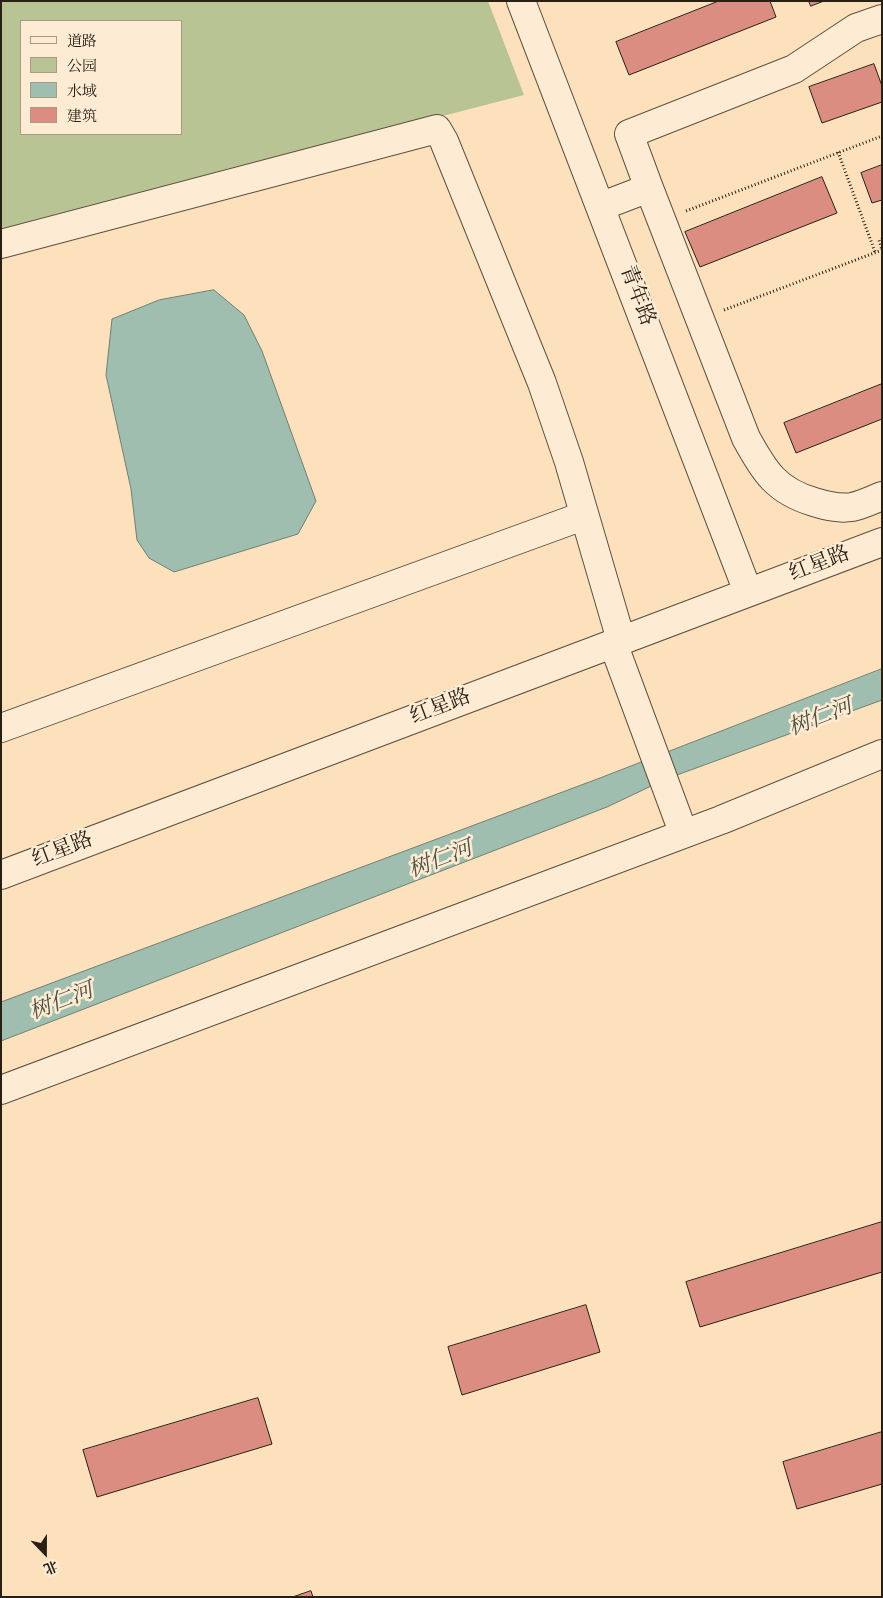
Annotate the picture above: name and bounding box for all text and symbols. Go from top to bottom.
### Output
legend [20,20,182,135]
text: 道路 [67,32,97,51]
text: 公园 [67,57,97,76]
text: 水域 [67,82,97,101]
text: 建筑 [67,107,97,126]
street label: 青年路 [613,262,659,330]
street label: 红星路 [786,542,854,588]
street label: 红星路 [407,685,475,731]
water label: 树仁河 [785,695,857,743]
street label: 红星路 [29,828,97,874]
water label: 树仁河 [405,837,477,885]
water label: 树仁河 [26,979,98,1027]
north arrow [20,1528,70,1578]
text: 北 [41,1556,60,1578]

